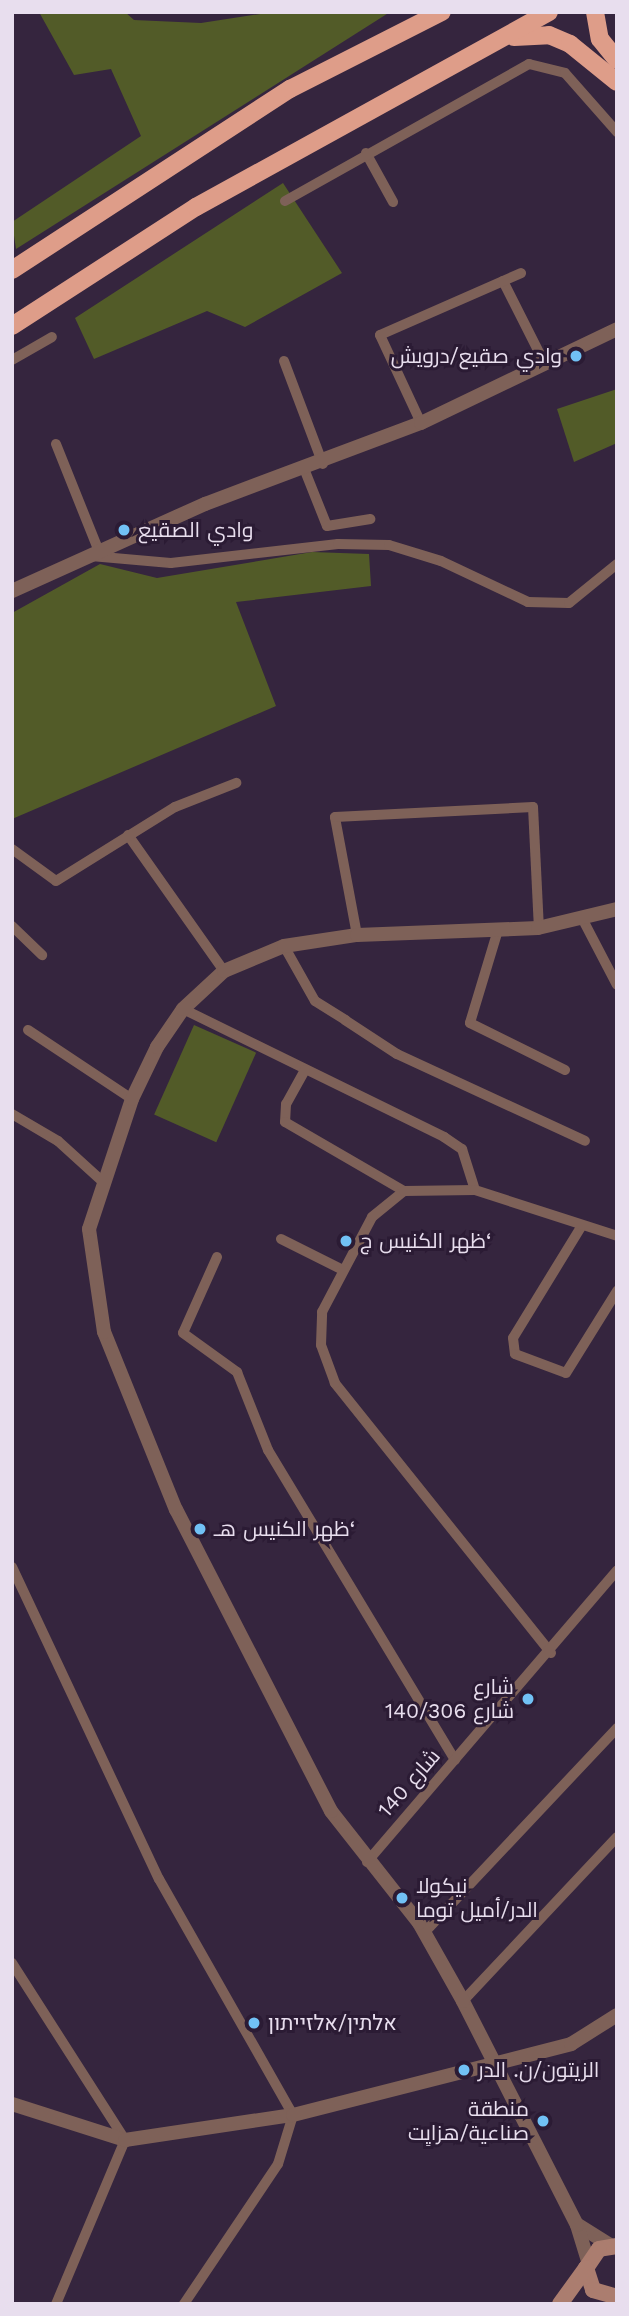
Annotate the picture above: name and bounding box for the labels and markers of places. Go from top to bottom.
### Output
place label: وادي صقيع/درويش [391,343,562,369]
marker: وادي صقيع/درويش [568,348,584,364]
place label: وادي الصقيع [138,517,253,543]
marker: وادي الصقيع [116,522,132,538]
place label: ظهر الكنيس ج‘ [360,1228,491,1254]
marker: ظهر الكنيس ج‘ [338,1233,354,1249]
place label: ظهر الكنيس هـ‘ [214,1516,355,1542]
marker: ظهر الكنيس هـ‘ [192,1521,208,1537]
place label: شارع 140/شارع 306 [385,1674,514,1724]
marker: شارع 140/شارع 306 [520,1691,536,1707]
place label: نيكولا الدر/أميل توما [416,1873,538,1923]
marker: نيكولا الدر/أميل توما [394,1890,410,1906]
place label: אלתין/אלזייתון [268,2010,397,2036]
marker: אלתין/אלזייתון [246,2015,262,2031]
place label: الزيتون/ن. الدر [478,2057,599,2083]
marker: الزيتون/ن. الدر [456,2062,472,2078]
place label: منطقة صناعية/هزايِت [408,2096,529,2146]
marker: منطقة صناعية/هزايِت [535,2113,551,2129]

